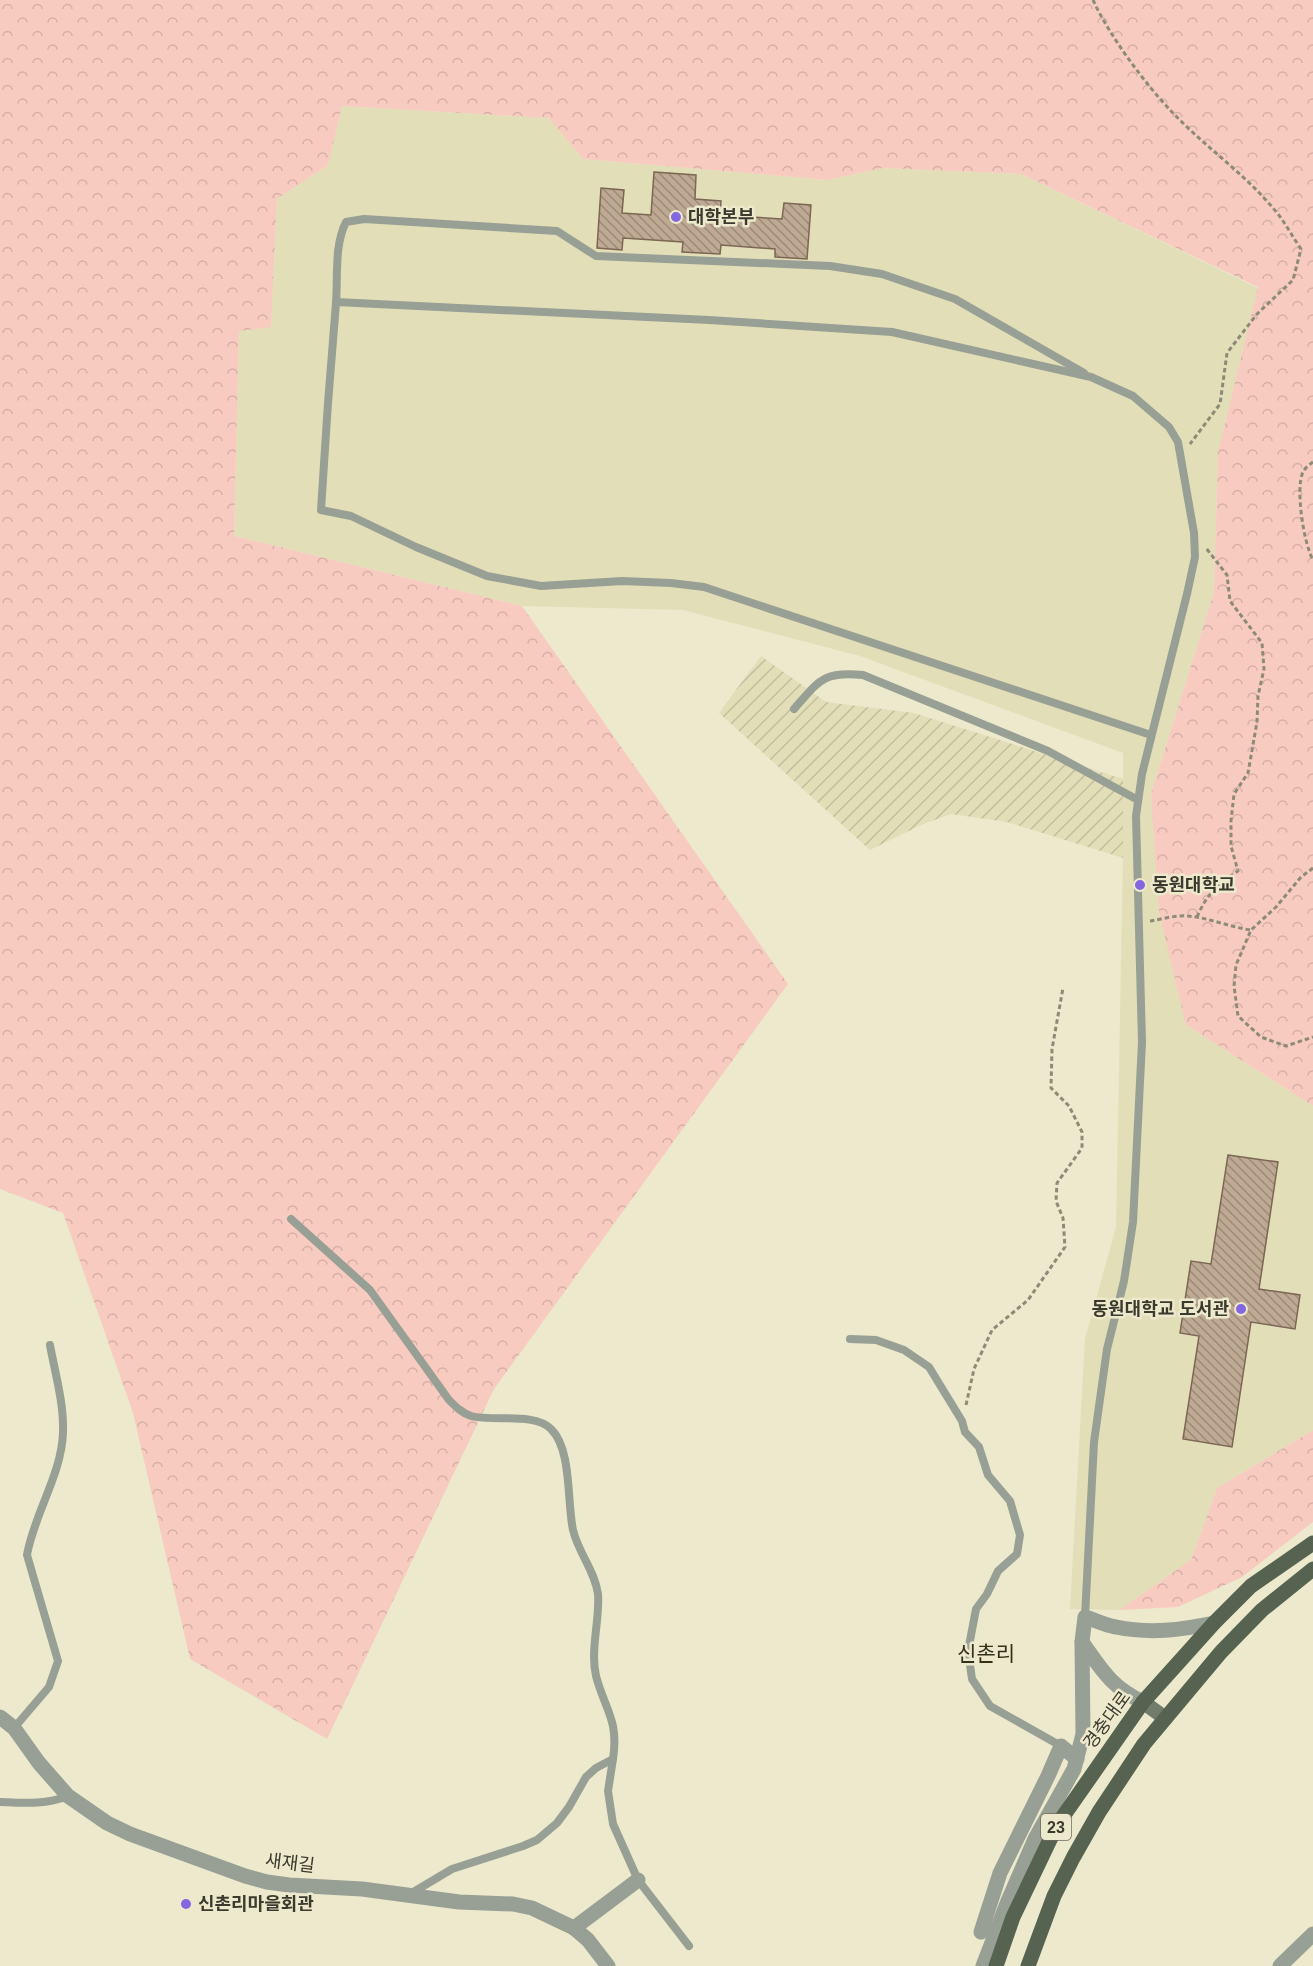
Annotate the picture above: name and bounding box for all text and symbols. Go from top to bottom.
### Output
place label: 대학본부 [688,207,754,227]
marker: 대학본부 [669,210,683,224]
place label: 동원대학교 [1152,875,1235,895]
marker: 동원대학교 [1133,878,1147,892]
place label: 동원대학교 도서관 [1092,1299,1229,1319]
marker: 동원대학교 도서관 [1234,1302,1248,1316]
district label: 신촌리 [957,1642,1015,1665]
street label: 경충대로 [1079,1687,1135,1753]
road number: 23 [1041,1814,1071,1840]
street label: 새재길 [264,1850,316,1876]
place label: 신촌리마을회관 [198,1894,314,1914]
marker: 신촌리마을회관 [179,1897,193,1911]

